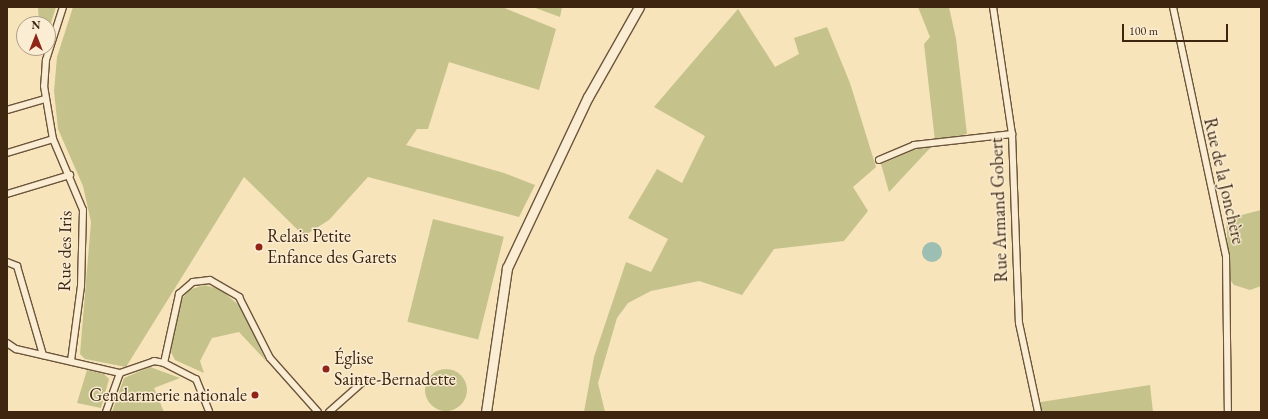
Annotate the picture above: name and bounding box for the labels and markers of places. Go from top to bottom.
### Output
place label: Relais Petite Enfance des Garets [267,226,397,268]
marker: Relais Petite Enfance des Garets [254,242,264,252]
place label: Église Sainte-Bernadette [334,348,456,390]
marker: Église Sainte-Bernadette [321,364,331,374]
place label: Gendarmerie nationale [89,384,247,406]
marker: Gendarmerie nationale [250,390,260,400]

